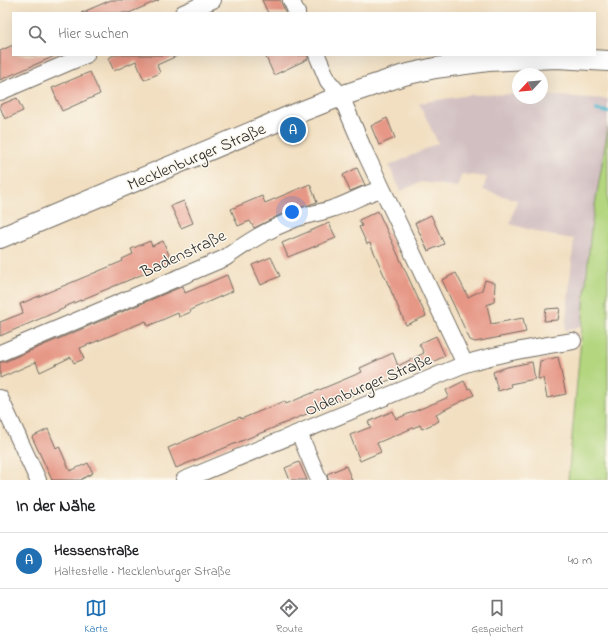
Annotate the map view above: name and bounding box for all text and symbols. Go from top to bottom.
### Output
search box [12,12,596,56]
icon: search [26,23,48,45]
text: Hier suchen [58,23,129,45]
north arrow [512,68,548,104]
pin: A [280,115,306,145]
street label: Mecklenburger Straße [124,117,271,200]
your location [282,202,302,222]
street label: Badenstraße [136,224,231,285]
street label: Oldenburger Straße [301,347,437,425]
text: In der Nähe [16,494,95,519]
text: Hessenstraße [54,540,139,562]
text: A [25,551,33,570]
text: 40 m [568,551,592,570]
text: Haltestelle · Mecklenburger Straße [54,562,230,581]
tab: Karte [84,597,108,637]
tab: Route [276,597,303,637]
tab: Gespeichert [471,597,524,637]

